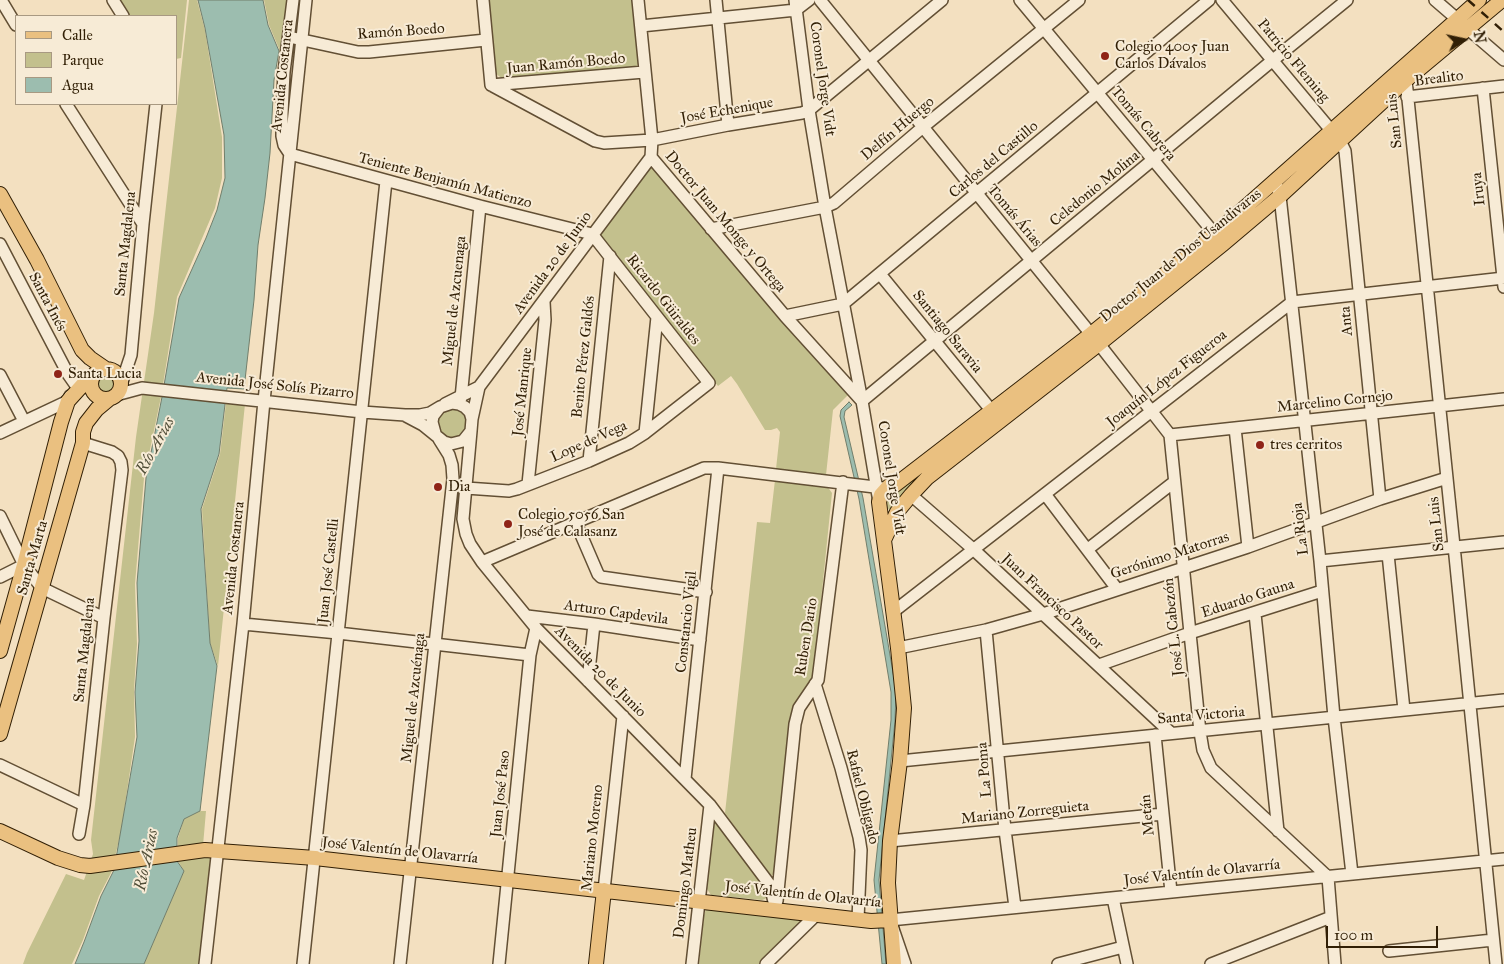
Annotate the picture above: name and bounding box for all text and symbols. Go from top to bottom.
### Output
legend [15,15,178,105]
north arrow [1439,15,1489,65]
street label: Patricio Fleming [1253,16,1333,106]
street label: Avenida Costanera [268,19,298,133]
street label: Ramón Boedo [357,20,445,44]
street label: Coronel Jorge Vidt [805,21,839,137]
text: Calle [62,26,93,44]
text: N [1470,30,1489,45]
place label: Colegio 4005 Juan Carlos Dávalos [1115,38,1229,73]
street label: Juan Ramón Boedo [506,50,626,78]
marker: Colegio 4005 Juan Carlos Dávalos [1099,50,1111,62]
text: Parque [62,51,104,69]
street label: Brealito [1414,67,1464,91]
text: Agua [62,76,94,94]
street label: Tomás Cabrera [1107,83,1179,165]
street label: Delfín Huergo [858,93,938,165]
street label: San Luis [1383,93,1407,149]
street label: José Echenique [679,94,775,128]
street label: Carlos del Castillo [946,118,1042,202]
street label: Celedonio Molina [1046,147,1144,231]
street label: Doctor Juan Monge y Ortega [661,148,789,296]
street label: Teniente Benjamín Matienzo [356,149,534,213]
street label: Iruya [1468,171,1490,207]
street label: Tomás Árias [983,181,1045,251]
street label: Doctor Juan de Dios Usandivaras [1097,185,1265,327]
street label: Santa Magdalena [112,191,140,297]
street label: Avenida 20 de Junio [510,208,596,318]
street label: Miguel de Azcuenaga [439,235,471,367]
street label: Ricardo Güiraldes [622,251,704,349]
street label: Santa Inés [24,269,70,335]
street label: Santiago Saravia [908,287,986,377]
street label: Benito Pérez Galdós [569,295,599,419]
street label: Anta [1337,305,1357,337]
street label: Joaquín López Figueroa [1103,326,1231,432]
street label: José Manrique [509,347,537,437]
place label: Santa Lucia [68,365,142,383]
marker: Santa Lucia [52,368,64,380]
street label: Avenida José Solís Pizarro [195,369,355,403]
street label: Marcelino Cornejo [1276,387,1394,417]
water label: Río Arias [133,414,179,478]
street label: Lope de Vega [548,417,630,467]
street label: Coronel Jorge Vidt [873,420,909,536]
place label: tres cerritos [1270,436,1342,454]
marker: tres cerritos [1254,439,1266,451]
place label: Dia [448,478,470,496]
marker: Dia [432,481,444,493]
street label: San Luis [1425,496,1449,552]
street label: Avenida Costanera [219,501,249,615]
street label: La Rioja [1289,502,1313,556]
place label: Colegio 5056 San José de Calasanz [518,506,625,541]
street label: Juan José Castelli [315,518,343,624]
marker: Colegio 5056 San José de Calasanz [502,518,514,530]
street label: Santa Marta [14,519,52,597]
street label: Gerónimo Matorras [1108,528,1232,584]
street label: Juan Francisco Pastor [997,550,1107,654]
street label: Constancio Vigil [673,570,701,674]
street label: Eduardo Gauna [1199,576,1297,622]
street label: José L. Cabezón [1160,577,1188,677]
street label: Santa Magdalena [71,597,99,703]
street label: Arturo Capdevila [563,597,669,629]
street label: Ruben Dario [792,597,822,677]
street label: Avenida 20 de Junio [551,623,649,721]
street label: Miguel de Azcuénaga [398,632,430,764]
street label: Santa Victoria [1157,703,1245,729]
street label: La Poma [974,742,996,798]
street label: Rafael Obligado [842,748,882,846]
street label: Juan José Paso [487,750,515,838]
street label: Mariano Moreno [578,784,608,892]
street label: Metán [1137,794,1159,836]
street label: Mariano Zorreguieta [960,797,1090,829]
street label: Domingo Matheu [670,826,702,940]
water label: Río Arias [131,828,163,892]
street label: José Valentín de Olavarría [321,834,479,868]
street label: José Valentín de Olavarría [1123,856,1281,890]
street label: José Valentín de Olavarría [724,878,882,912]
scale bar [1329,916,1442,948]
text: 100 m [1334,926,1373,944]

